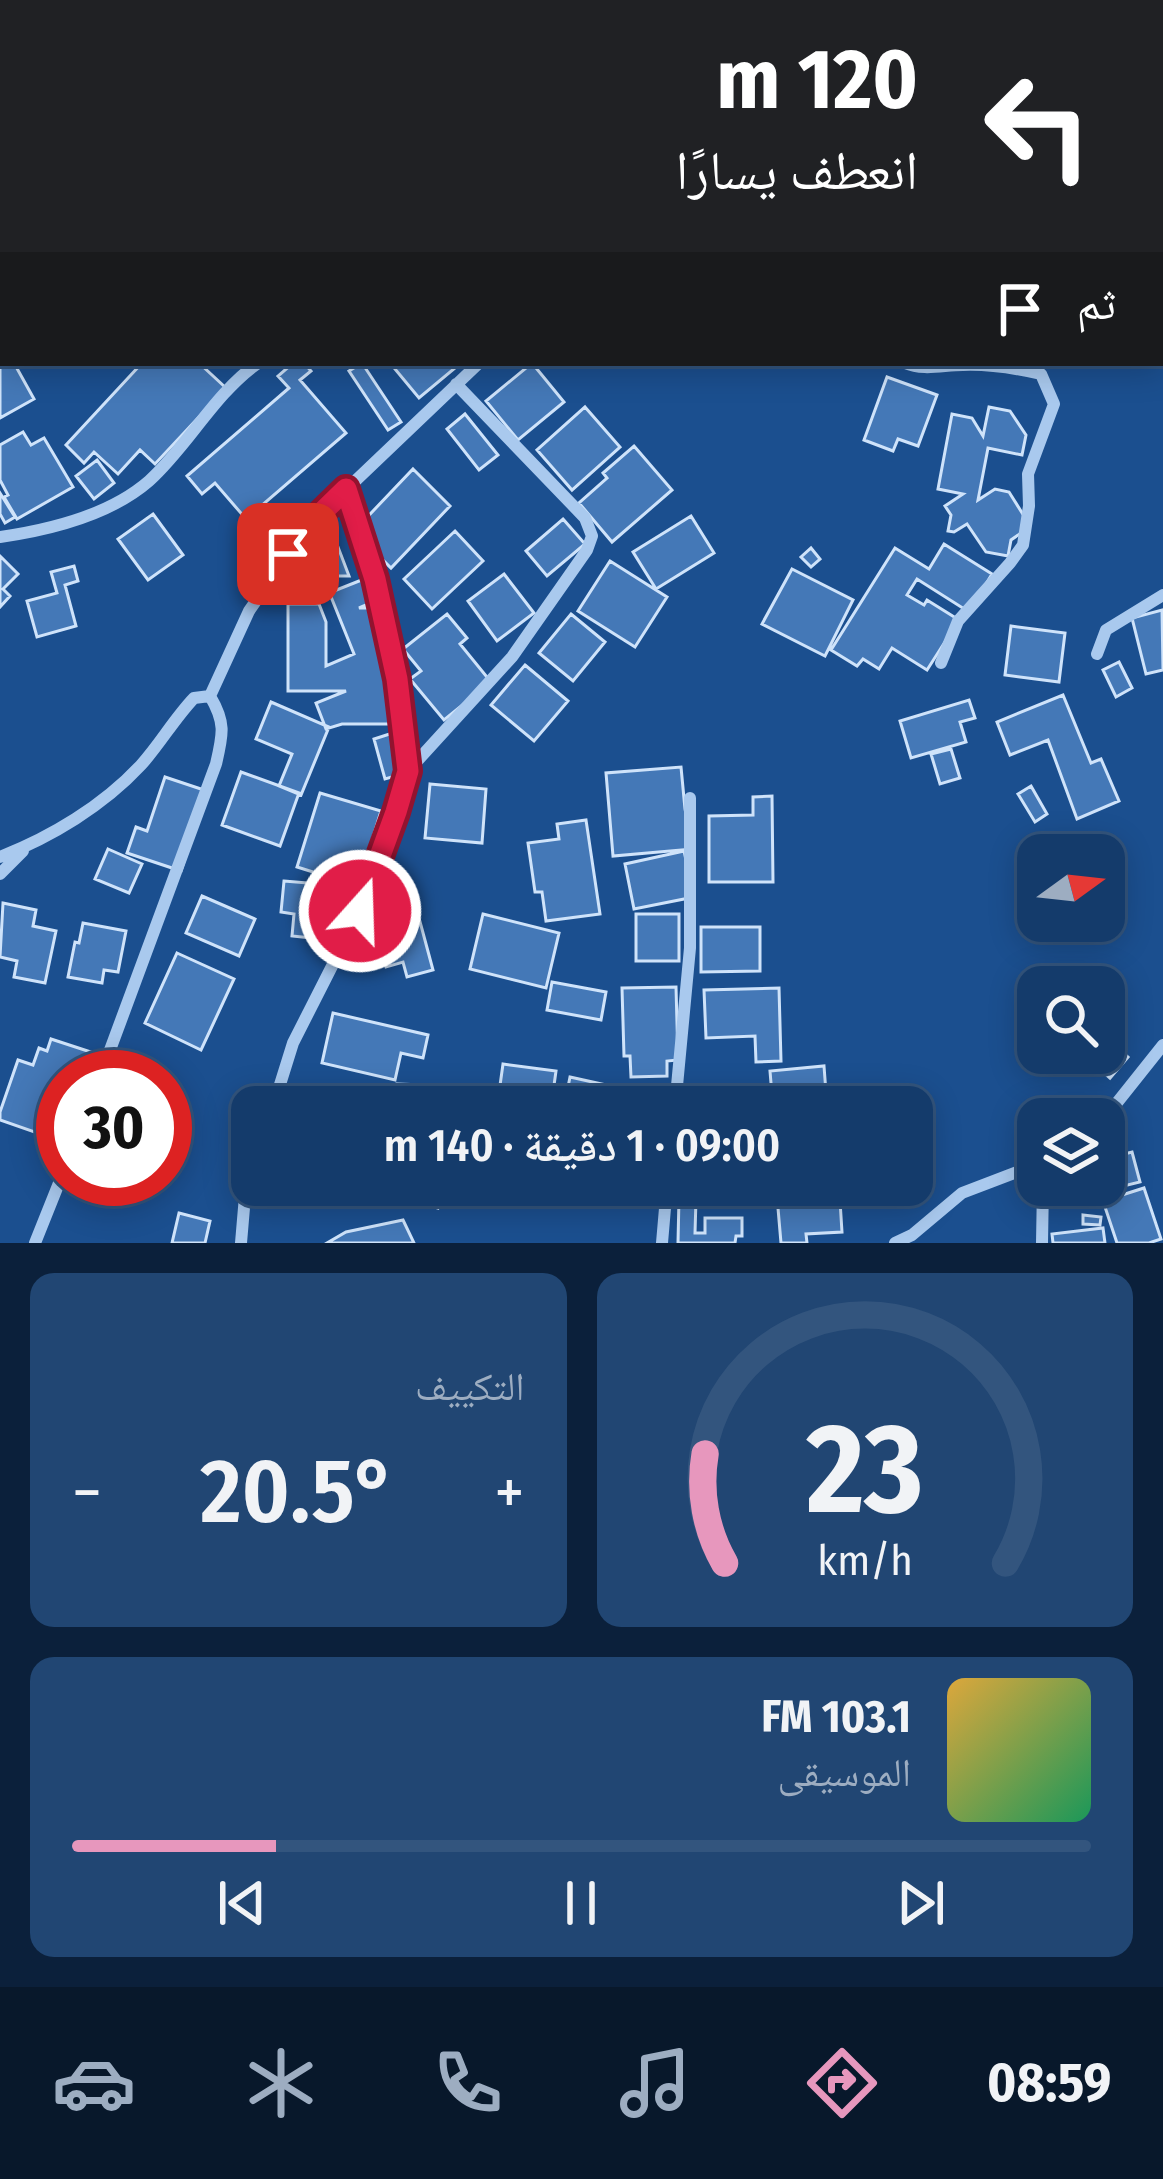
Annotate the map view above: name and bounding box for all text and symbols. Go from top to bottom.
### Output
text: 120 m [716,29,918,130]
icon: left [960,48,1116,204]
text: انعطف يسارًا [675,139,918,203]
icon: arrive [987,276,1053,342]
text: ثم [1077,277,1116,331]
pin [237,503,339,605]
icon: arrive [255,521,321,587]
north arrow [1017,834,1125,942]
map controls [1017,834,1125,1206]
position arrow [297,848,423,974]
button: search [1017,966,1125,1074]
speed limit sign: 30 [36,1050,192,1206]
button: layers [1017,1098,1125,1206]
text: 09:00 · 1 دقيقة · 140 m [384,1119,780,1173]
text: التكييف [415,1364,525,1410]
text: 23 [805,1395,923,1545]
text: 20.5° [200,1438,396,1546]
text: − [72,1453,102,1532]
text: + [494,1453,524,1532]
text: km/h [817,1535,913,1586]
text: 103.1 FM [761,1690,911,1744]
text: الموسيقى [778,1750,911,1796]
icon: previous [209,1870,275,1936]
icon: pause [548,1870,614,1936]
icon: next [888,1870,954,1936]
icon: car [52,2041,136,2125]
icon: climate [239,2041,323,2125]
icon: phone [426,2041,510,2125]
icon: music [613,2041,697,2125]
icon: directions [800,2041,884,2125]
text: 08:59 [987,2051,1111,2115]

